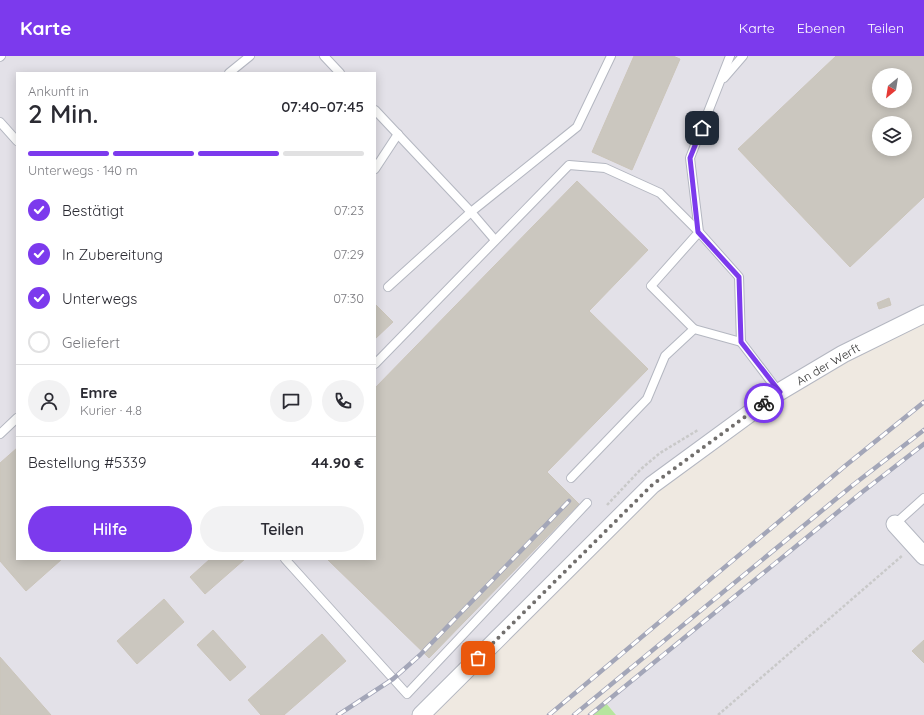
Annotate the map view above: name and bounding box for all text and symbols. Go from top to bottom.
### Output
text: Karte [20,16,72,40]
text: Karte [739,19,775,37]
text: Ebenen [797,19,845,37]
text: Teilen [867,19,904,37]
north arrow [872,68,912,108]
map controls [872,68,912,156]
text: Ankunft in [28,83,89,99]
text: 2 Min. [28,97,98,130]
text: 07:40–07:45 [281,97,364,116]
pin [685,111,719,145]
button: layers [872,116,912,156]
icon: home [691,117,713,139]
text: Unterwegs · 140 m [28,162,138,178]
icon: check [28,199,50,221]
text: Bestätigt [62,201,124,220]
text: 07:23 [334,202,364,218]
icon: check [28,243,50,265]
text: In Zubereitung [62,245,163,264]
text: 07:29 [333,246,364,262]
icon: check [28,287,50,309]
text: Unterwegs [62,289,137,308]
text: 07:30 [333,290,364,306]
text: Geliefert [62,333,120,352]
street label: An der Werft [793,340,863,388]
button: person [28,380,70,422]
button: chat [270,380,312,422]
button: phone [322,380,364,422]
text: Emre [80,383,117,402]
courier [744,383,784,423]
icon: bike [753,392,775,414]
text: Kurier · 4.8 [80,402,142,418]
text: Bestellung #5339 [28,453,146,472]
text: 44.90 € [311,453,364,472]
button: Hilfe [28,506,192,552]
button: Teilen [200,506,364,552]
pin [461,641,495,675]
icon: bag [467,647,489,669]

